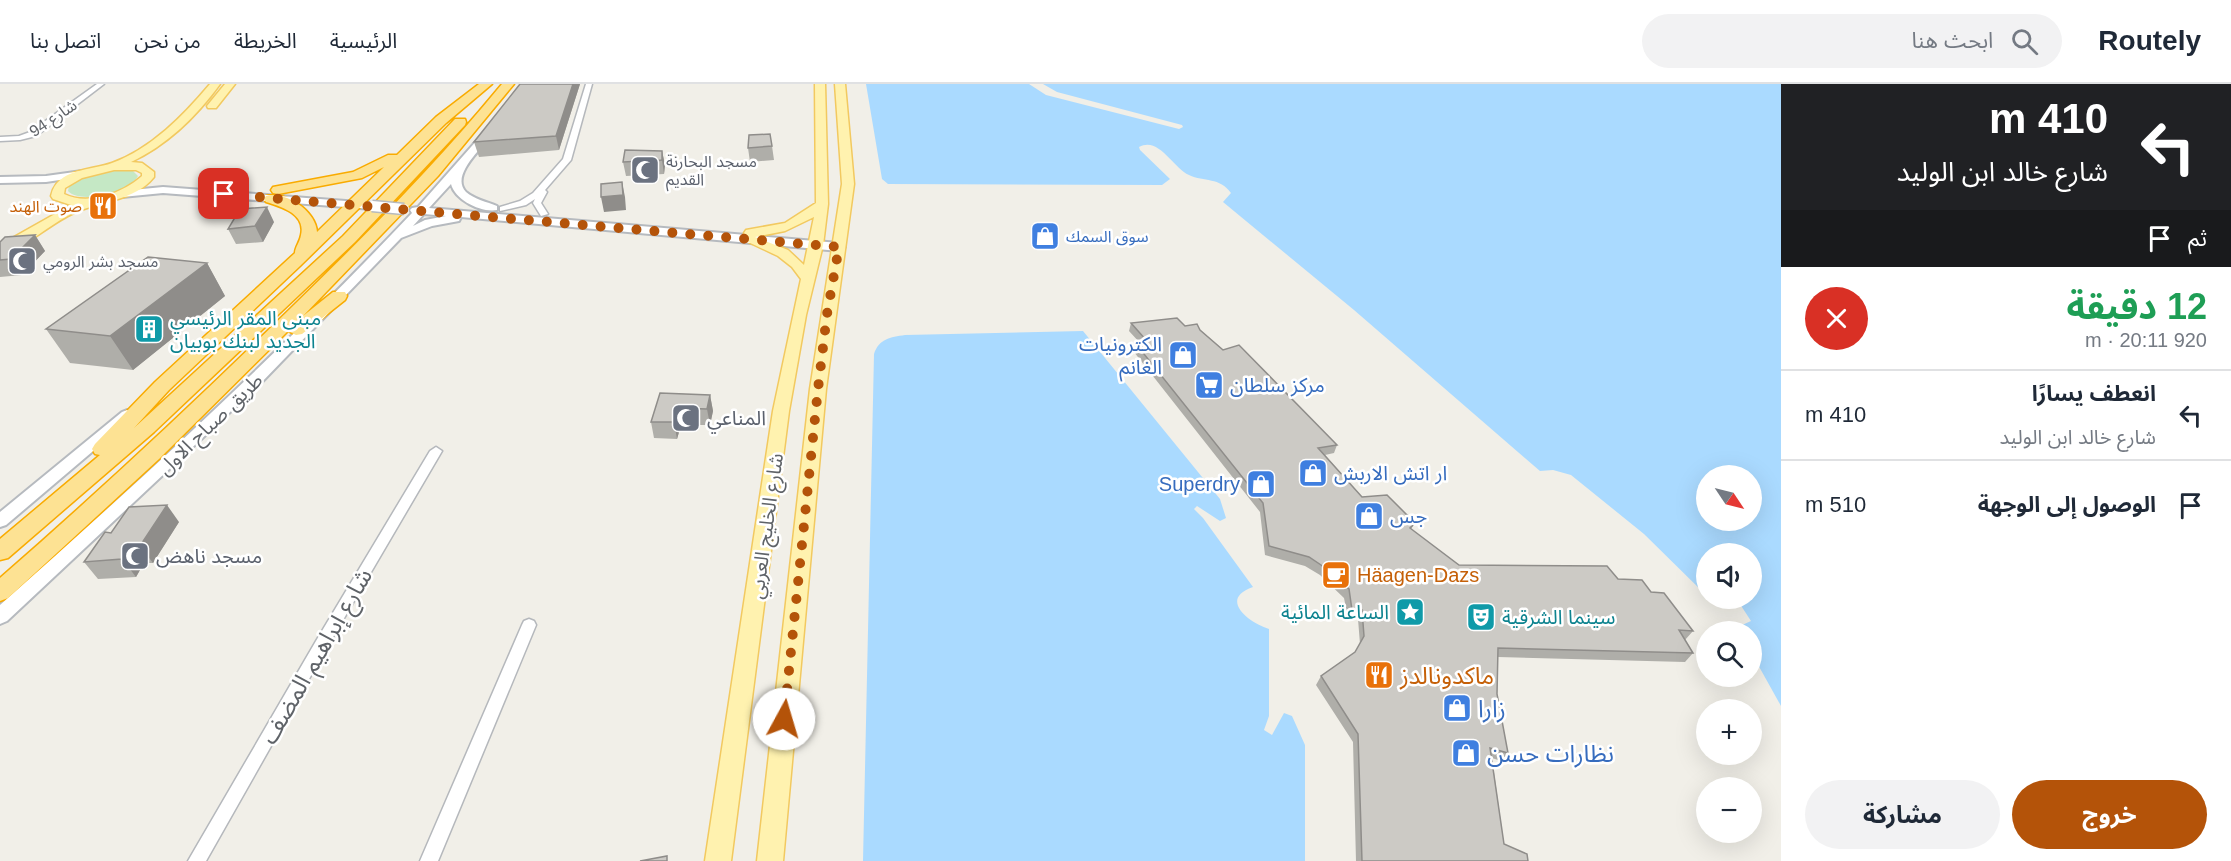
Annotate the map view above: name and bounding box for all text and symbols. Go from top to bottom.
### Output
search box [1642,14,2062,68]
icon: search [2008,25,2041,58]
text: Routely [2098,25,2201,56]
text: ابحث هنا [1911,28,1993,53]
text: اتصل بنا [30,29,101,52]
text: من نحن [134,29,201,52]
text: الخريطة [234,29,297,52]
text: الرئيسية [330,29,397,52]
text: 410 m [1989,95,2108,142]
street label: شارع 94 [26,96,82,143]
icon: left [2129,108,2207,186]
place label: مسجد البحارنة القديم [666,153,757,192]
mosque icon: مسجد البحارنة القديم [629,154,661,186]
text: شارع خالد ابن الوليد [1897,157,2108,187]
pin [198,168,249,219]
icon: arrive [207,177,240,210]
restaurant icon: صوت الهند [87,190,119,222]
place label: صوت الهند [10,198,82,216]
shop icon: سوق السمك [1029,220,1061,252]
icon: arrive [2143,222,2176,255]
text: ثم [2188,226,2207,251]
place label: سوق السمك [1066,228,1149,246]
mosque icon: مسجد بشر الرومي [6,245,38,277]
place label: مسجد بشر الرومي [43,253,158,273]
text: 12 دقيقة [2066,286,2207,327]
button: close [1805,287,1868,350]
place label: مبنى المقر الرئيسي الجديد لبنك بوبيان [170,307,321,353]
building icon: مبنى المقر الرئيسي الجديد لبنك بوبيان [133,313,165,345]
text: 920 m · 20:11 [2085,329,2207,351]
place label: الكترونيات الغانم [1079,333,1162,382]
shop icon: الكترونيات الغانم [1167,339,1199,371]
street label: طريق صباح الاول [153,369,270,482]
supermarket icon: مركز سلطان [1193,369,1225,401]
place label: مركز سلطان [1230,374,1325,397]
text: انعطف يسارًا [2032,381,2156,406]
icon: left [2174,399,2207,432]
mosque icon: المناعي [670,402,702,434]
text: 410 m [1805,402,1866,427]
place label: المناعي [707,407,766,434]
text: شارع خالد ابن الوليد [1999,426,2156,448]
street label: شارع الخليج العربي [745,452,792,601]
shop icon: ار اتش الاربش [1297,457,1329,489]
place label: ار اتش الاربش [1334,462,1447,485]
north arrow [1696,465,1762,531]
map controls [1696,465,1762,843]
shop icon: Superdry [1245,468,1277,500]
place label: Superdry [1159,473,1240,495]
icon: arrive [2174,489,2207,522]
text: 510 m [1805,492,1866,517]
text: الوصول إلى الوجهة [1978,492,2156,517]
shop icon: جس [1353,500,1385,532]
place label: جس [1390,505,1427,528]
mosque icon: مسجد ناهض [119,540,151,572]
button: sound [1696,543,1762,609]
place label: مسجد ناهض [156,545,262,568]
cafe icon: Häagen-Dazs [1320,559,1352,591]
street label: شارع إبراهيم المضف [255,564,381,750]
place label: Häagen-Dazs [1357,564,1479,586]
place icon: الساعة المائية [1394,596,1426,628]
place label: الساعة المائية [1281,601,1389,623]
theatre icon: سينما الشرقية [1465,601,1497,633]
place label: سينما الشرقية [1502,606,1615,629]
button: search [1696,621,1762,687]
restaurant icon: ماكدونالدز [1363,659,1395,691]
place label: ماكدونالدز [1399,662,1494,690]
position arrow [752,687,816,751]
shop icon: زارا [1441,692,1473,724]
place label: زارا [1478,695,1506,723]
button: + [1696,699,1762,765]
shop icon: نظارات حسن [1450,737,1482,769]
place label: نظارات حسن [1487,740,1614,768]
button: − [1696,777,1762,843]
button: مشاركة [1805,780,2000,849]
button: خروج [2012,780,2207,849]

